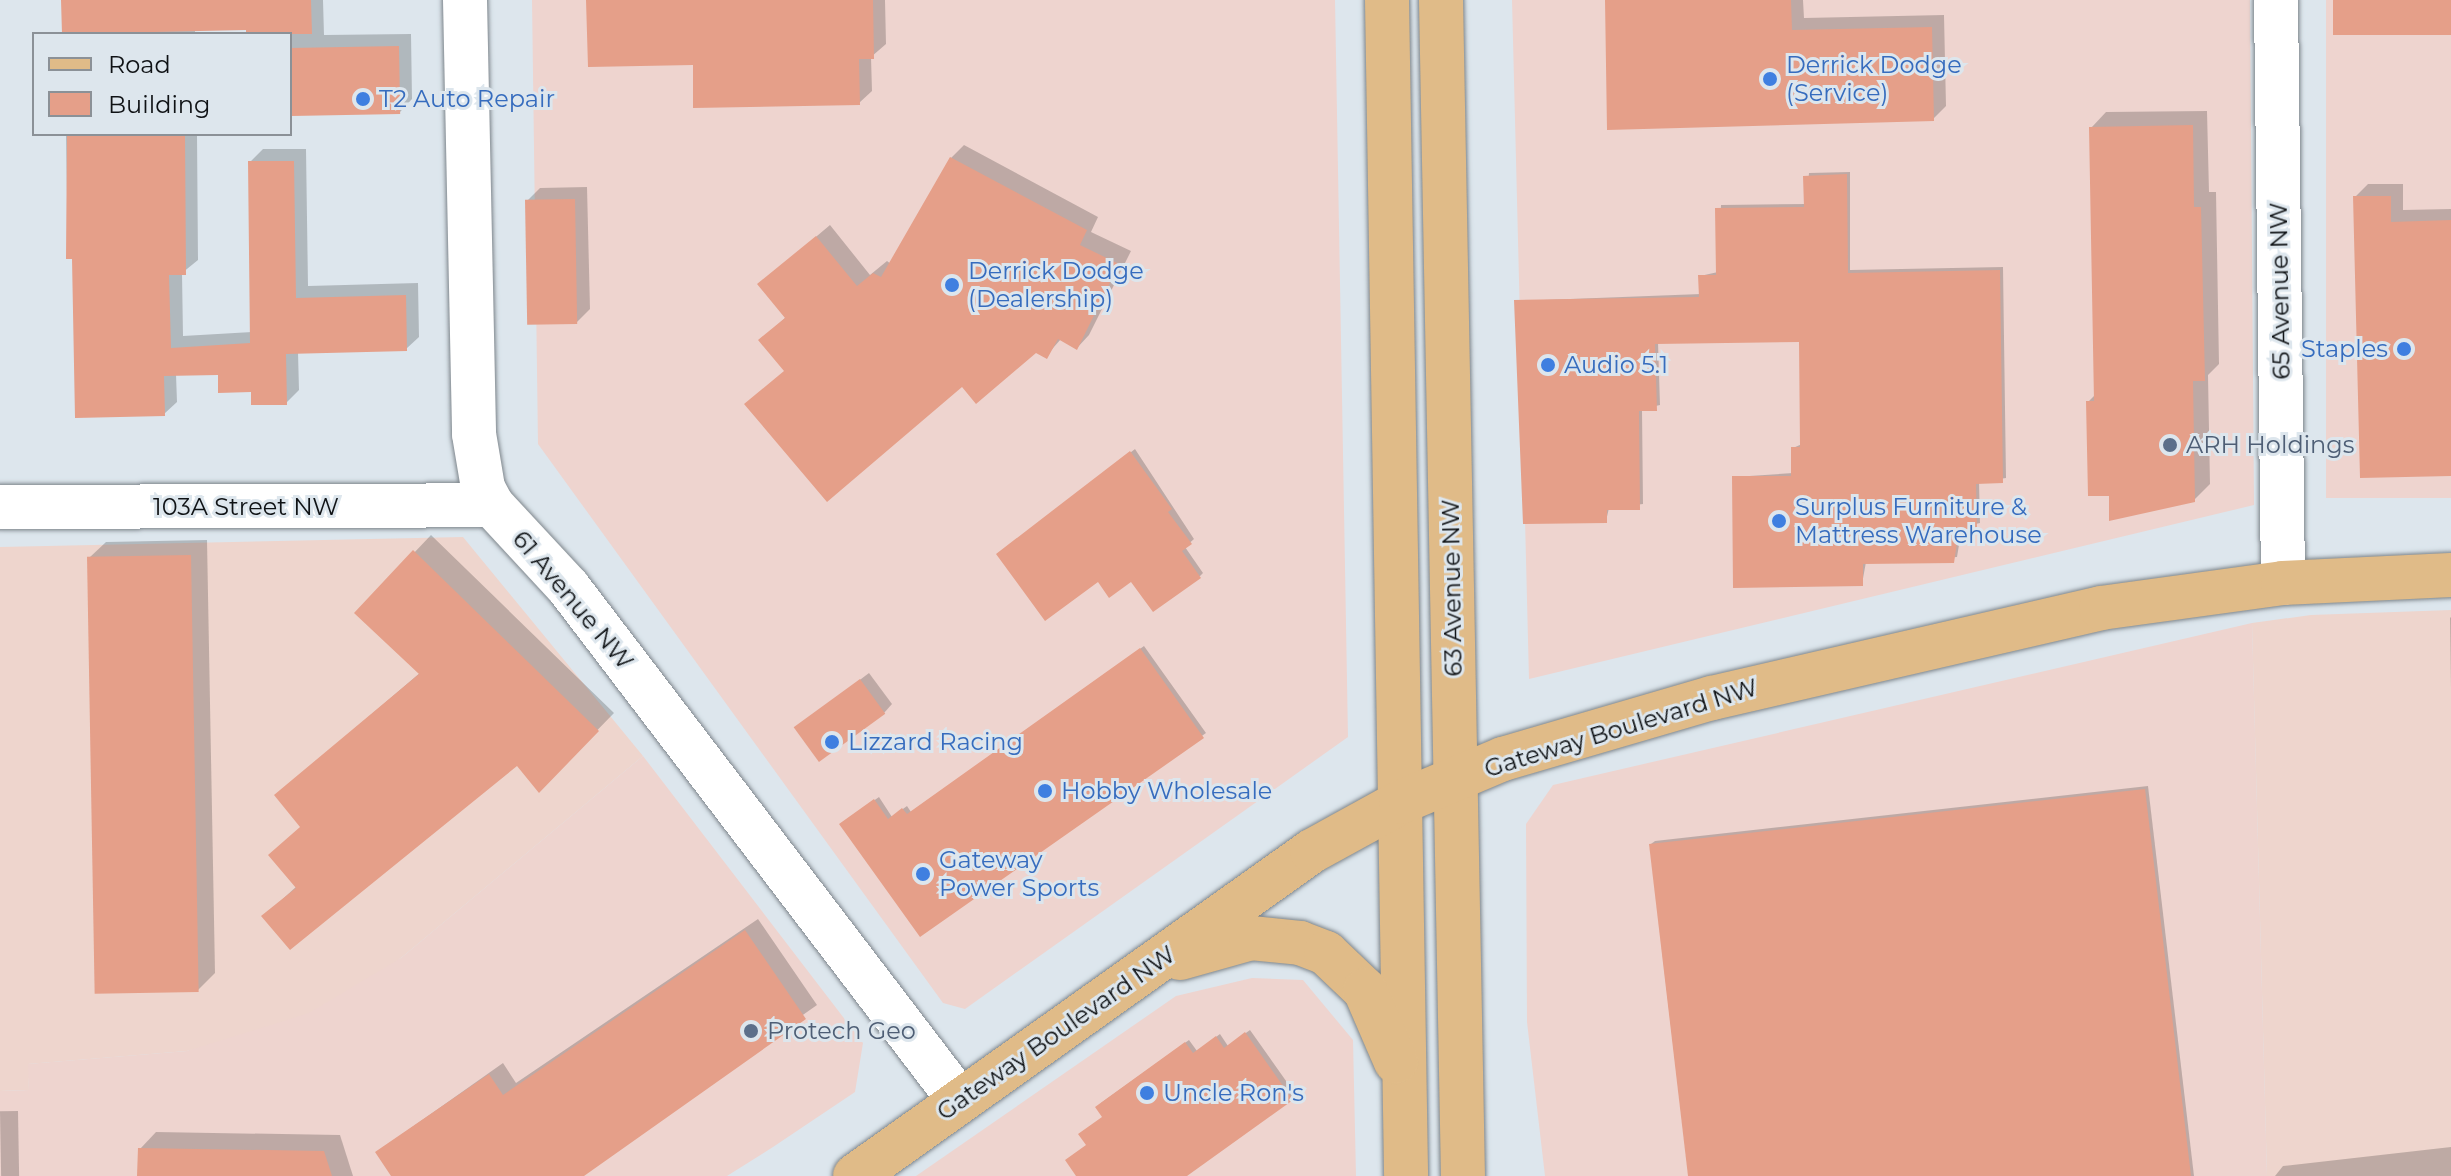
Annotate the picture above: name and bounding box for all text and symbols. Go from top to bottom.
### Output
legend [32,32,292,136]
text: Road [108,50,171,79]
place label: Derrick Dodge (Service) [1786,51,1962,107]
marker: Derrick Dodge (Service) [1761,70,1779,88]
place label: T2 Auto Repair [379,85,555,113]
text: Building [108,90,211,119]
marker: T2 Auto Repair [354,90,372,108]
street label: 65 Avenue NW [2264,202,2296,380]
place label: Derrick Dodge (Dealership) [968,257,1144,313]
marker: Derrick Dodge (Dealership) [943,276,961,294]
place label: Staples [2301,335,2388,363]
marker: Staples [2395,340,2413,358]
place label: Audio 5.1 [1564,351,1668,379]
marker: Audio 5.1 [1539,356,1557,374]
place label: ARH Holdings [2186,431,2354,459]
marker: ARH Holdings [2161,436,2179,454]
street label: 103A Street NW [153,493,339,521]
place label: Surplus Furniture & Mattress Warehouse [1795,493,2042,549]
street label: 63 Avenue NW [1436,499,1468,677]
marker: Surplus Furniture & Mattress Warehouse [1770,512,1788,530]
street label: 61 Avenue NW [507,525,639,675]
street label: Gateway Boulevard NW [1481,673,1761,783]
place label: Lizzard Racing [848,728,1023,756]
marker: Lizzard Racing [823,733,841,751]
place label: Hobby Wholesale [1061,777,1272,805]
marker: Hobby Wholesale [1036,782,1054,800]
place label: Gateway Power Sports [939,846,1099,902]
marker: Gateway Power Sports [914,865,932,883]
street label: Gateway Boulevard NW [931,940,1181,1126]
place label: Protech Geo [767,1017,916,1045]
marker: Protech Geo [742,1022,760,1040]
place label: Uncle Ron's [1163,1079,1304,1107]
marker: Uncle Ron's [1138,1084,1156,1102]

